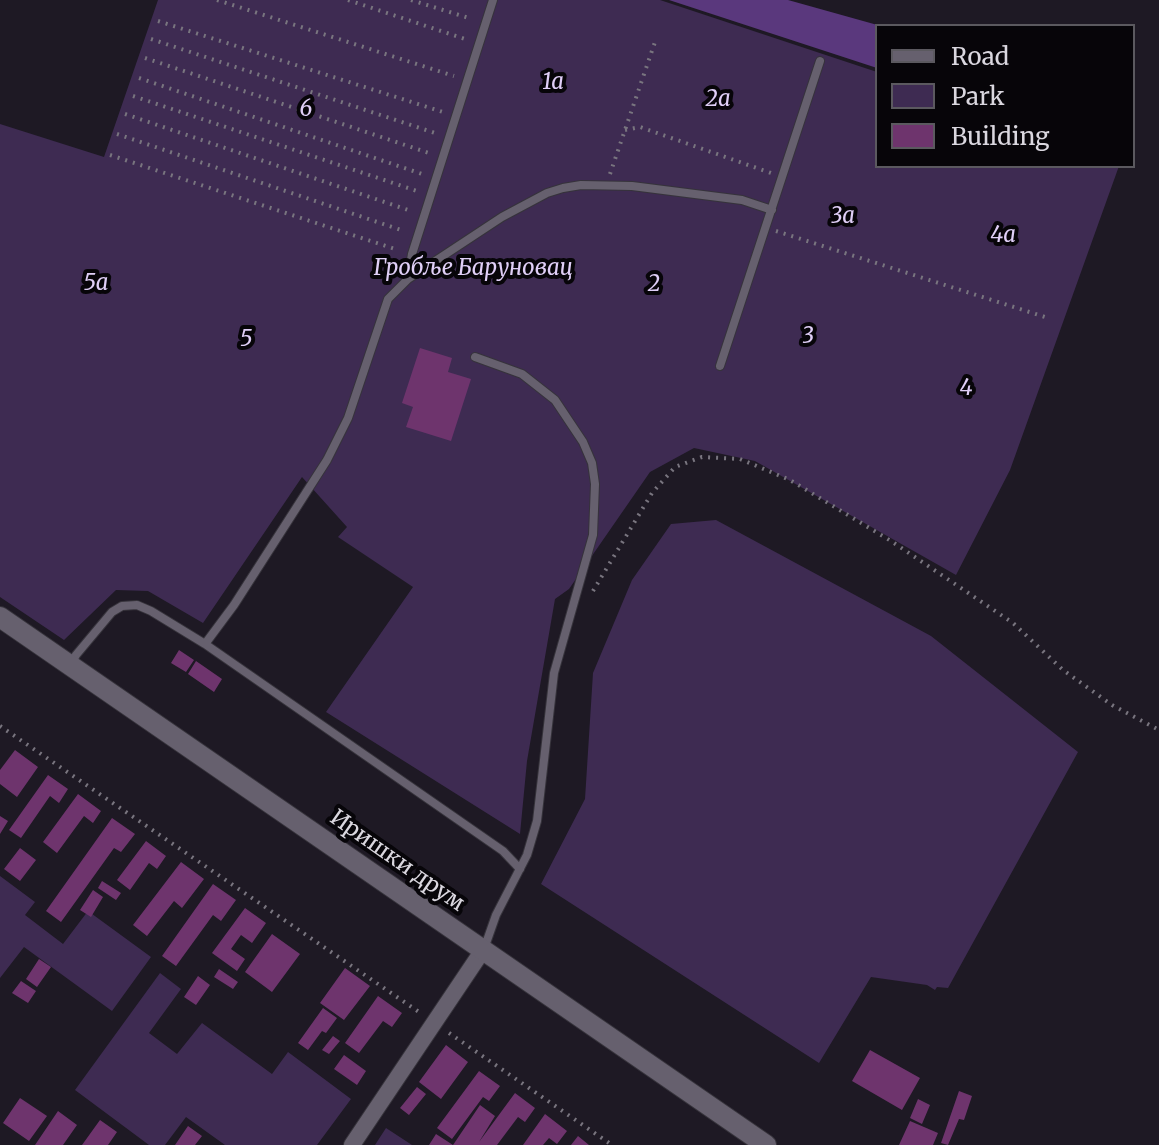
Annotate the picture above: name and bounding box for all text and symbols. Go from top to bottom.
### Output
legend [875,24,1135,168]
text: Road [951,41,1009,72]
park label: 1a [542,70,564,96]
text: Park [951,81,1004,112]
park label: 2a [706,87,730,113]
park label: 6 [300,97,312,123]
text: Building [951,121,1050,152]
park label: 3a [831,204,855,230]
park label: 4a [990,223,1016,249]
park label: Гробље Баруновац [373,256,573,282]
park label: 5a [84,271,108,297]
park label: 2 [648,272,660,298]
park label: 3 [802,324,814,350]
park label: 5 [240,327,252,353]
park label: 4 [960,376,972,402]
street label: Иришки друм [324,805,470,917]

